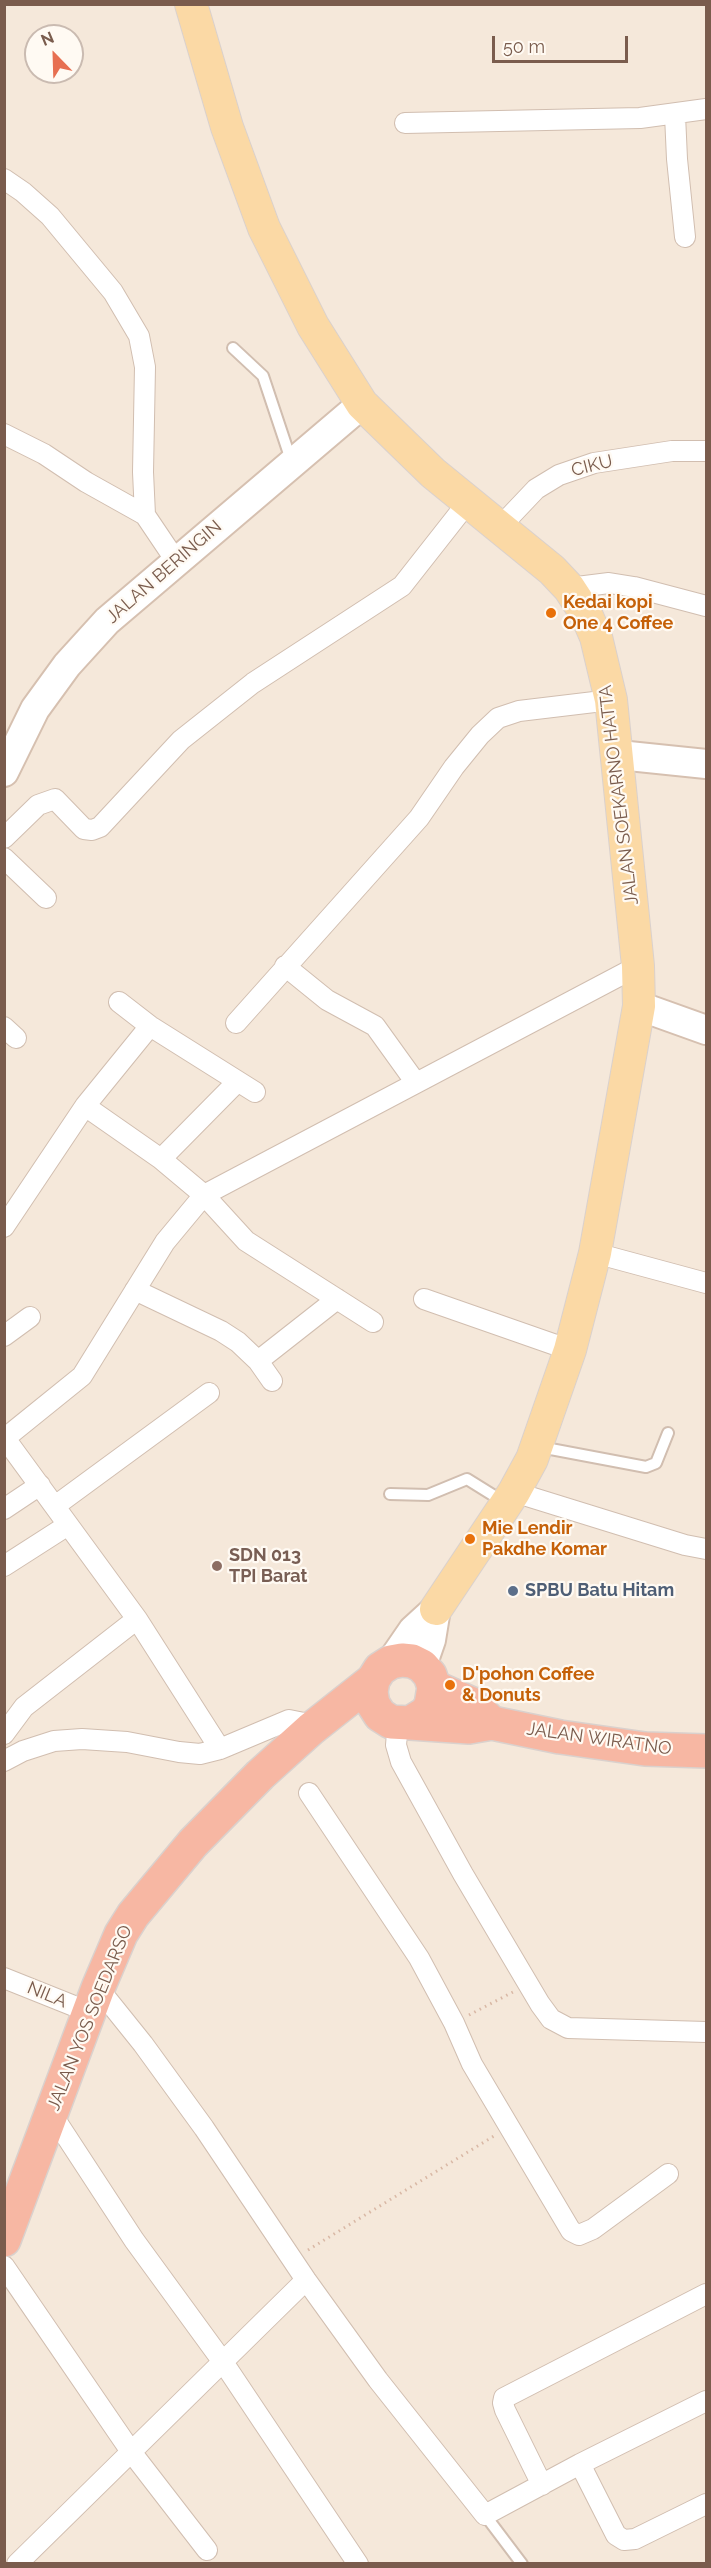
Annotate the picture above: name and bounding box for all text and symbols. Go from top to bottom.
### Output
north arrow [24,24,84,84]
scale bar [495,24,632,62]
text: N [38,28,57,50]
text: 50 m [503,36,545,57]
street label: CIKU [569,450,615,482]
street label: JALAN BERINGIN [102,516,226,628]
place label: Kedai kopi One 4 Coffee [563,592,673,634]
marker: Kedai kopi One 4 Coffee [544,606,558,620]
street label: JALAN SOEKARNO HATTA [595,684,643,906]
place label: Mie Lendir Pakdhe Komar [482,1518,607,1561]
marker: Mie Lendir Pakdhe Komar [463,1532,477,1546]
place label: SDN 013 TPI Barat [229,1545,307,1588]
marker: SDN 013 TPI Barat [210,1559,224,1573]
place label: SPBU Batu Hitam [525,1580,674,1602]
marker: SPBU Batu Hitam [506,1584,520,1598]
place label: D'pohon Coffee & Donuts [462,1664,595,1706]
marker: D'pohon Coffee & Donuts [443,1678,457,1692]
street label: JALAN WIRATNO [525,1718,673,1760]
street label: JALAN YOS SOEDARSO [43,1922,137,2114]
street label: NILA [24,1977,70,2013]

